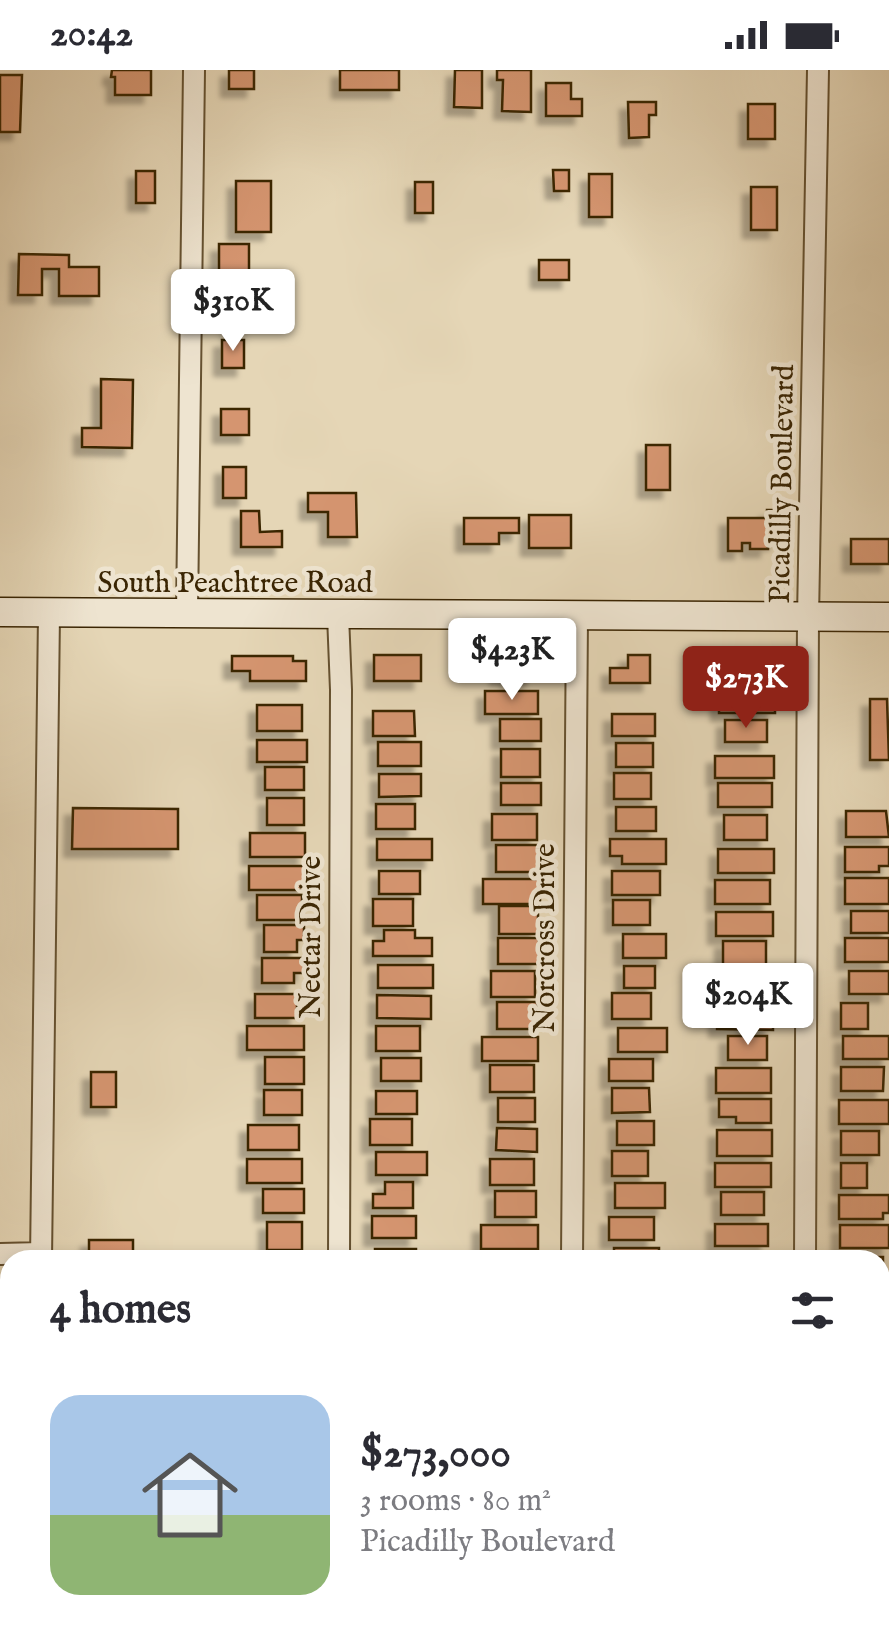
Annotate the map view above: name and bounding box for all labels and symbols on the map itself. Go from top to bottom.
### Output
pin: $310K [163,269,303,354]
street label: Picadilly Boulevard [762,363,804,604]
street label: South Peachtree Road [97,565,374,603]
pin: $423K [442,618,582,703]
pin: $273K [676,646,816,731]
street label: Norcross Drive [527,843,565,1033]
street label: Nectar Drive [293,856,331,1018]
pin: $204K [678,963,818,1048]

